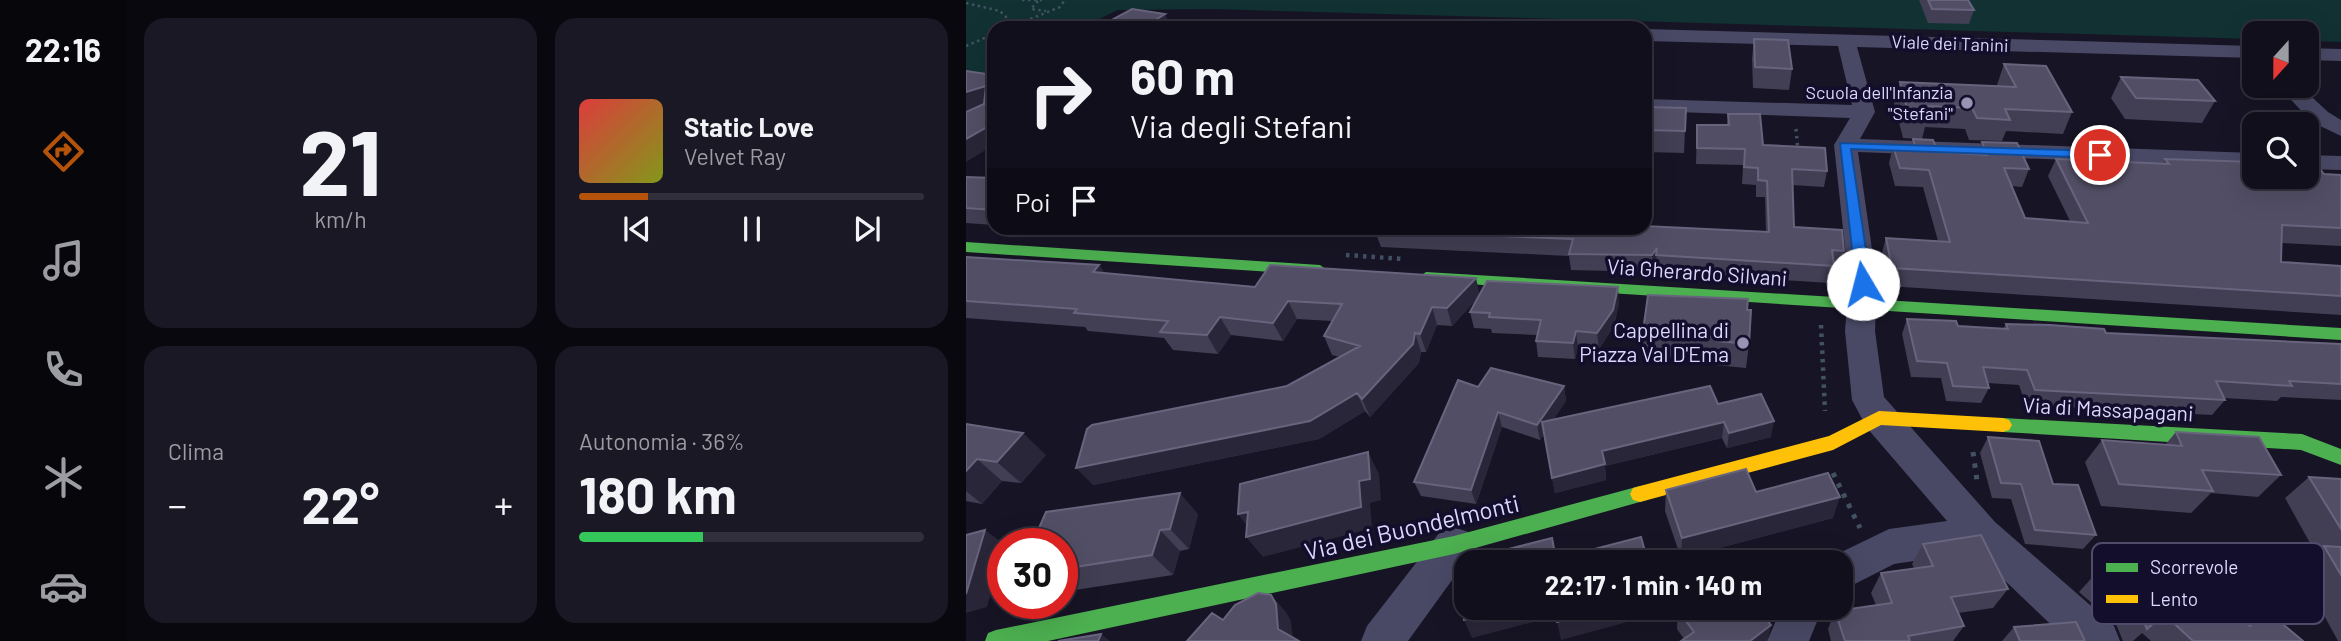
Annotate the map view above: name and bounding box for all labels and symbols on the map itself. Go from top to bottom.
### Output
north arrow [2242,21,2319,98]
street label: Viale dei Tanini [1891,30,2009,56]
place label: Scuola dell'Infanzia "Stefani" [1806,81,1953,124]
marker: Scuola dell'Infanzia "Stefani" [1959,95,1975,111]
pin [2070,125,2130,185]
position arrow [1826,247,1900,321]
street label: Via Gherardo Silvani [1606,253,1788,290]
place label: Cappellina di Piazza Val D'Ema [1579,317,1729,366]
marker: Cappellina di Piazza Val D'Ema [1735,335,1751,351]
street label: Via di Massapagani [2022,392,2194,425]
street label: Via dei Buondelmonti [1301,488,1522,565]
speed limit sign: 30 [987,528,1078,619]
legend [2092,543,2324,624]
text: Scorrevole [2150,555,2238,578]
text: Lento [2150,587,2198,610]

